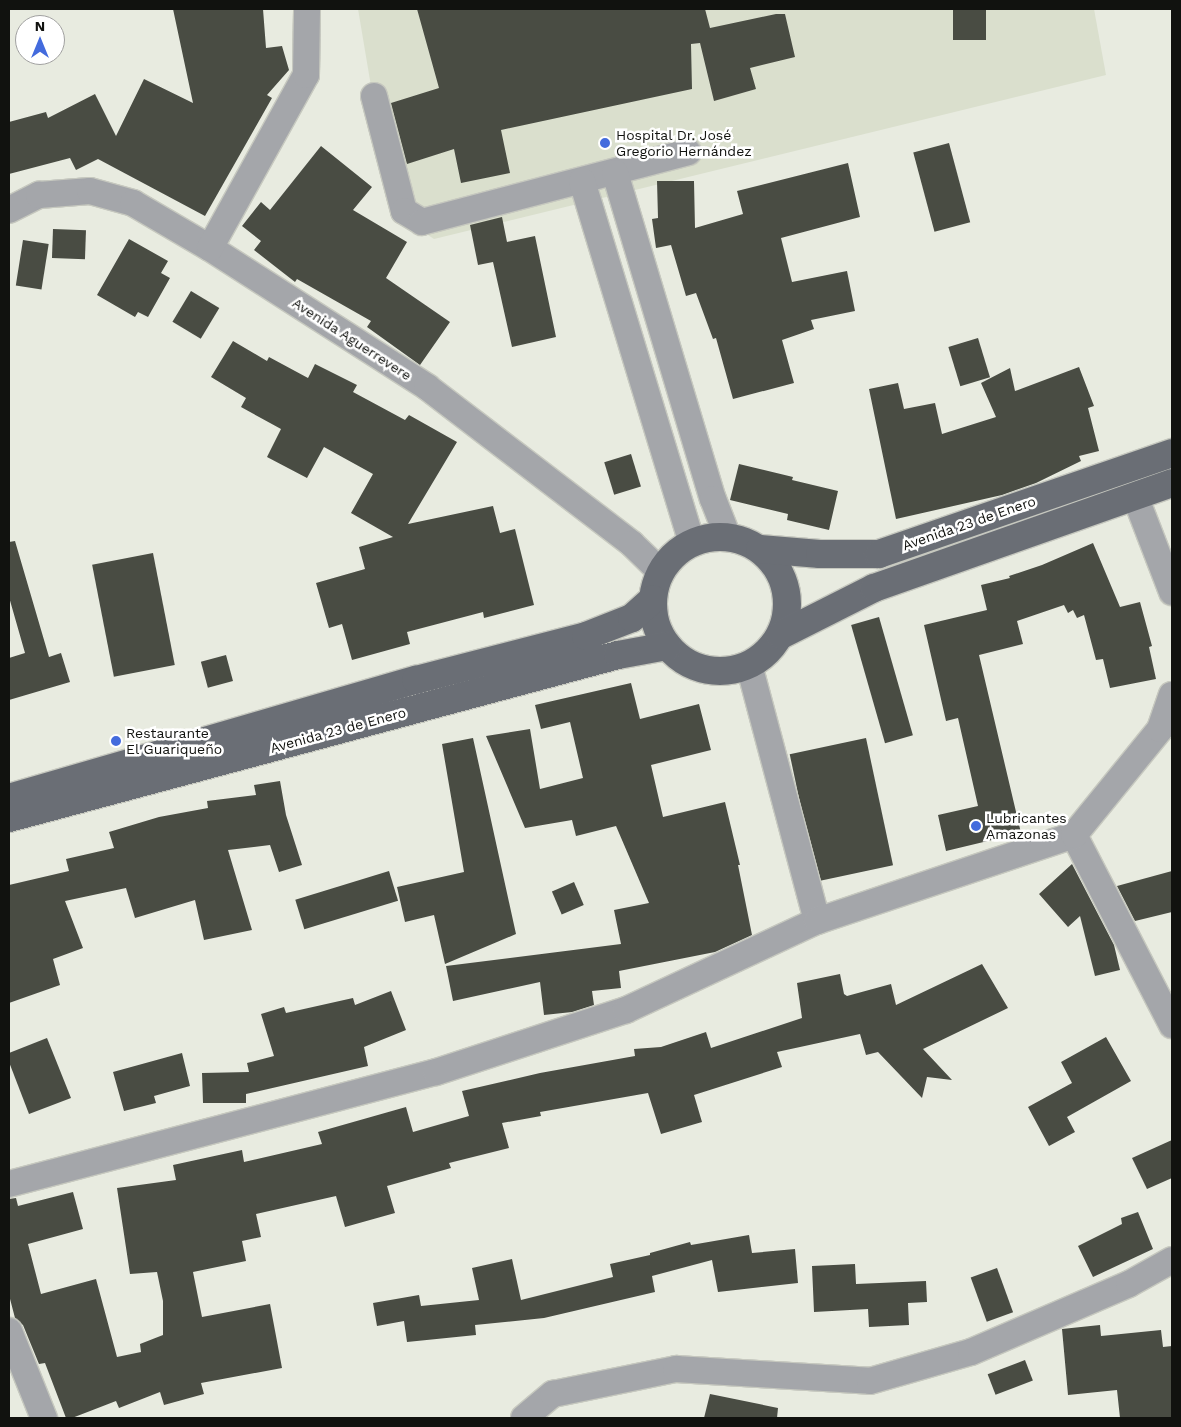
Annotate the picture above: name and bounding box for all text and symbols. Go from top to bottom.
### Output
north arrow [15,15,65,65]
text: N [35,18,45,34]
place label: Hospital Dr. José Gregorio Hernández [616,127,752,160]
marker: Hospital Dr. José Gregorio Hernández [598,136,612,150]
street label: Avenida Aguerrevere [289,294,415,384]
street label: Avenida 23 de Enero [900,492,1038,554]
street label: Avenida 23 de Enero [268,704,408,756]
place label: Restaurante El Guariqueño [126,725,223,758]
marker: Restaurante El Guariqueño [110,735,122,747]
place label: Lubricantes Amazonas [986,810,1067,842]
marker: Lubricantes Amazonas [970,820,982,832]

